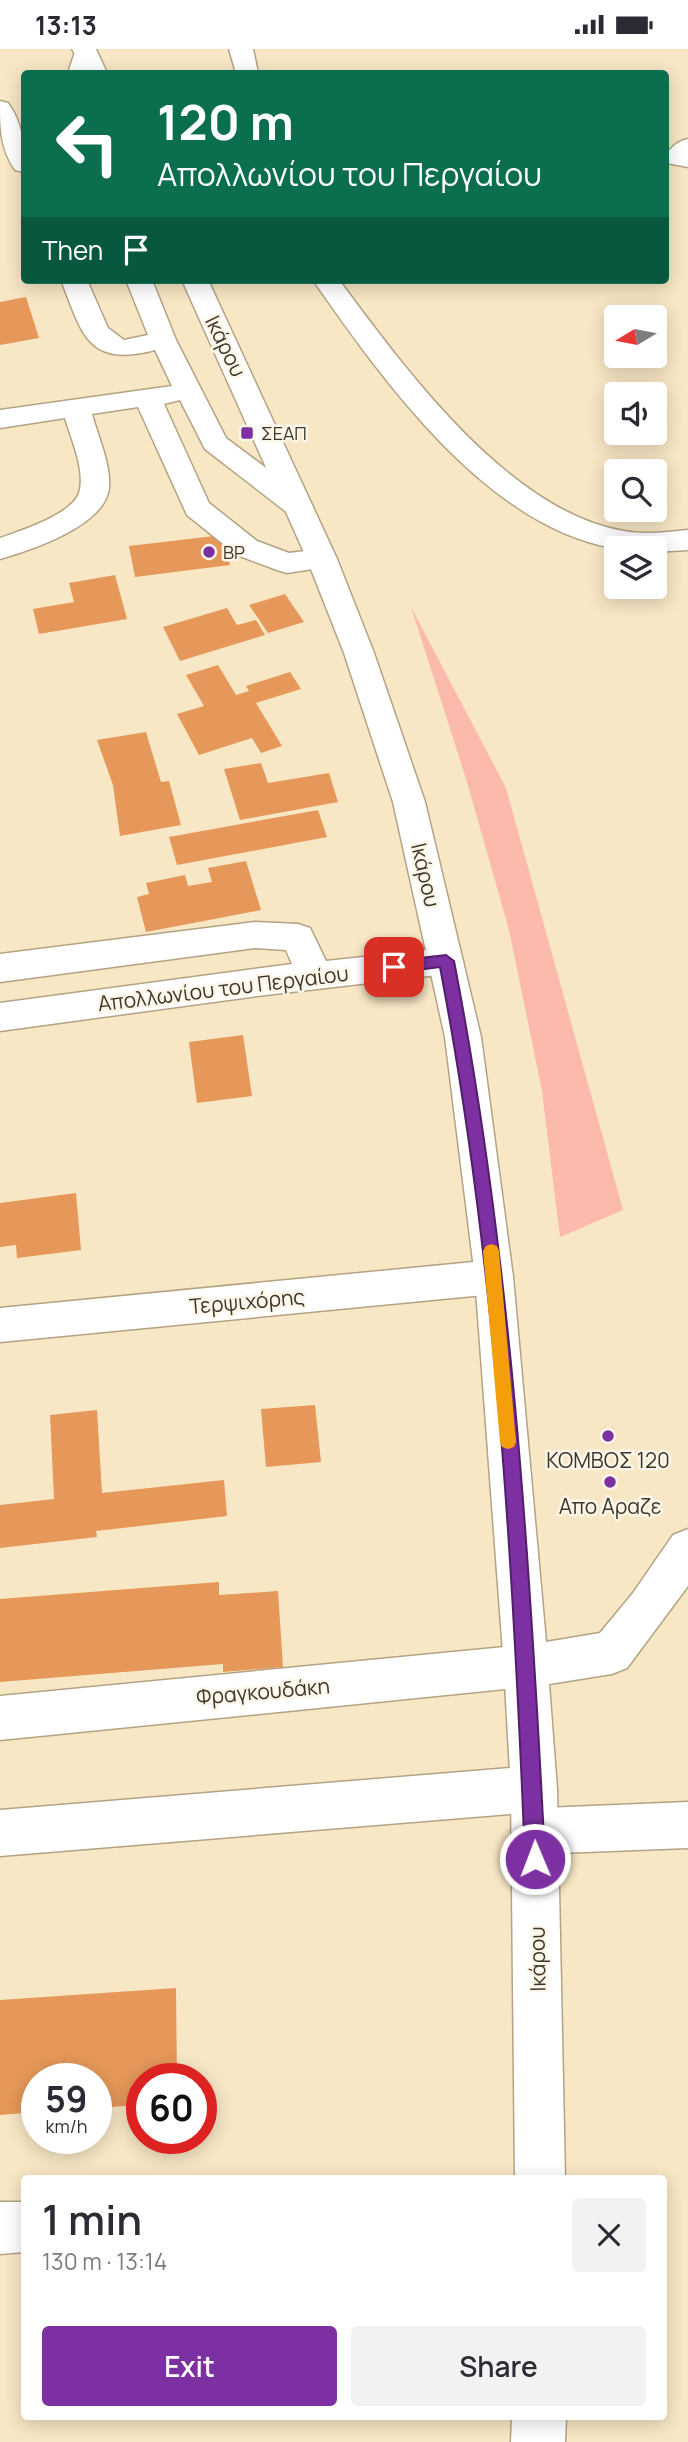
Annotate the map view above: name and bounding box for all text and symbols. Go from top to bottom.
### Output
text: 13:13 [35,7,97,43]
text: 120 m [157,88,294,155]
icon: left [42,98,133,189]
text: Απολλωνίου του Περγαίου [157,152,542,196]
icon: arrive [117,231,155,269]
text: Then [42,232,103,268]
north arrow [604,305,667,367]
map controls [604,305,667,599]
street label: Ικάρου [199,311,253,381]
button: sound [604,382,667,445]
place label: ΣΕΑΠ [261,421,307,445]
marker: ΣΕΑΠ [239,425,255,441]
button: search [604,459,667,522]
button: layers [604,536,667,599]
place label: BP [223,540,245,564]
marker: BP [201,544,217,560]
street label: Ικάρου [405,840,447,910]
pin [364,937,424,997]
icon: arrive [375,948,413,986]
street label: Απολλωνίου του Περγαίου [96,959,350,1017]
street label: Τερψιχόρης [188,1282,306,1320]
marker: ΚΟΜΒΟΣ 120 [600,1428,616,1444]
place label: ΚΟΜΒΟΣ 120 [546,1446,670,1474]
marker: Απο Αραζε [602,1474,618,1490]
place label: Απο Αραζε [559,1492,662,1520]
street label: Φραγκουδάκη [195,1671,331,1711]
position arrow [498,1822,572,1896]
street label: Ικάρου [522,1926,552,1992]
speed limit sign: 60 [126,2063,217,2154]
text: 59 [45,2075,88,2123]
text: km/h [46,2114,87,2138]
text: 1 min [42,2190,142,2248]
button: close [572,2198,646,2272]
text: 130 m · 13:14 [42,2245,167,2277]
button: Exit [42,2326,337,2406]
button: Share [351,2326,646,2406]

